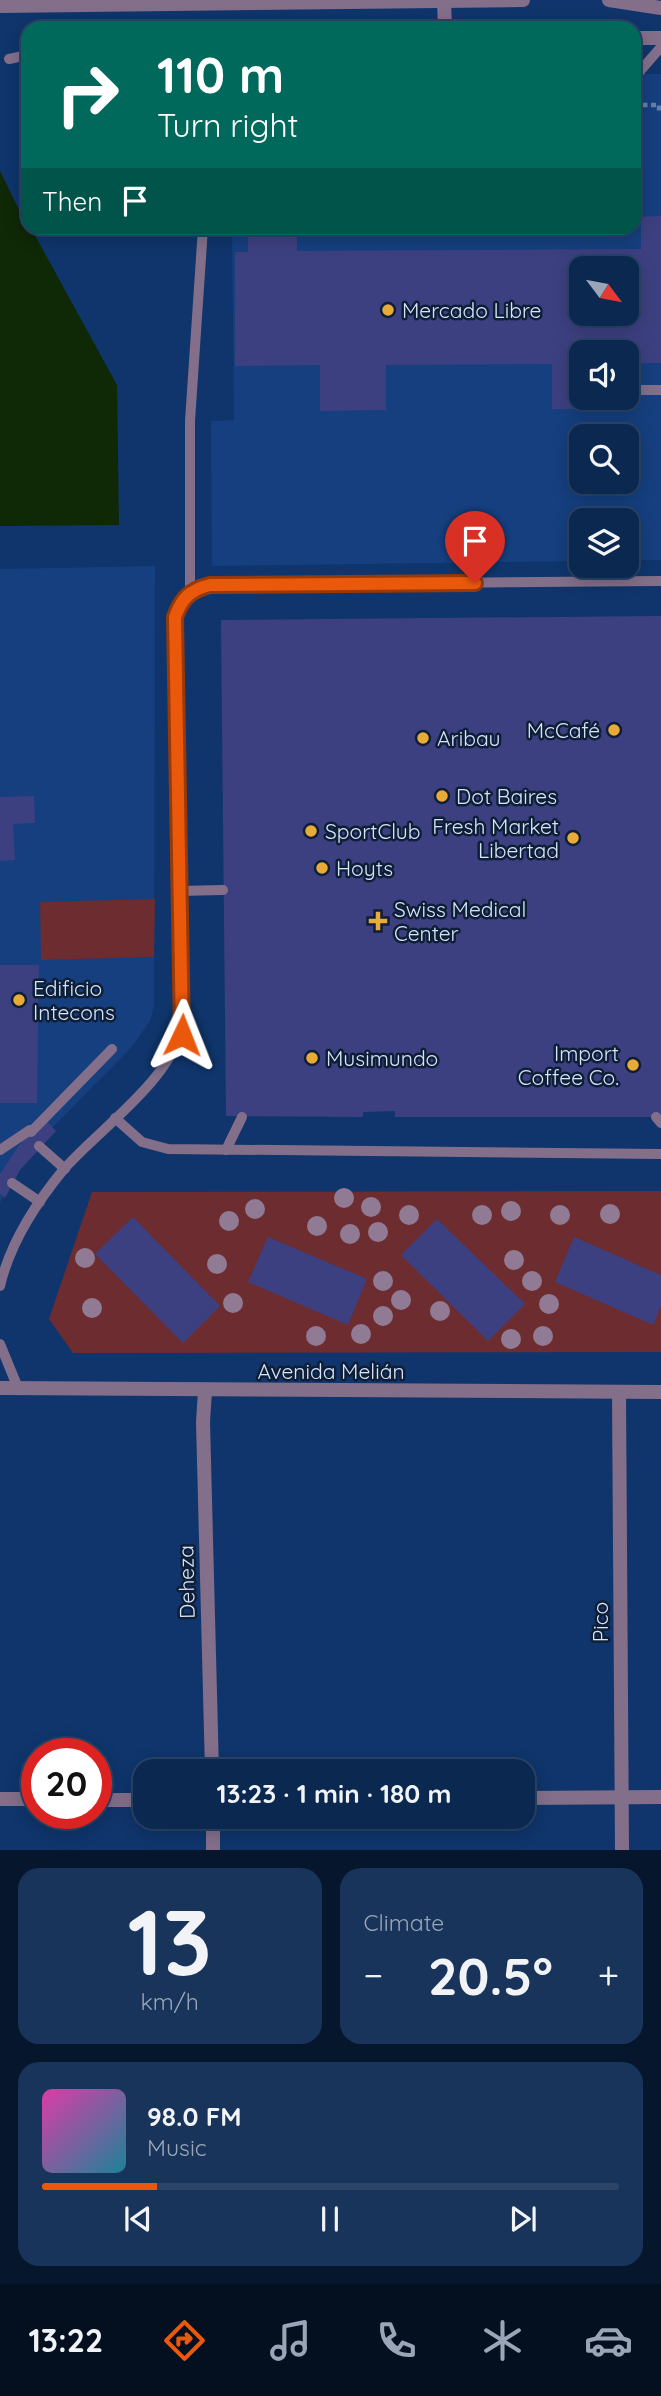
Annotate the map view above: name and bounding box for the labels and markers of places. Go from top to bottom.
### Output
place label: Mercado Libre [402,297,541,323]
marker: Mercado Libre [380,302,396,318]
pin [445,511,505,583]
place label: McCafé [527,717,600,743]
marker: McCafé [606,722,622,738]
place label: Aribau [437,725,500,751]
marker: Aribau [415,730,431,746]
place label: Dot Baires [456,783,557,809]
marker: Dot Baires [434,788,450,804]
place label: Fresh Market Libertad [432,813,559,863]
place label: SportClub [325,818,421,844]
marker: SportClub [303,823,319,839]
marker: Fresh Market Libertad [565,830,581,846]
place label: Hoyts [336,855,393,881]
marker: Hoyts [314,860,330,876]
place label: Swiss Medical Center [394,896,526,946]
marker: Swiss Medical Center [368,911,388,931]
place label: Edificio Intecons [33,975,115,1025]
marker: Edificio Intecons [11,992,27,1008]
place label: Import Coffee Co. [518,1040,619,1090]
place label: Musimundo [326,1045,438,1071]
marker: Musimundo [304,1050,320,1066]
marker: Import Coffee Co. [625,1057,641,1073]

